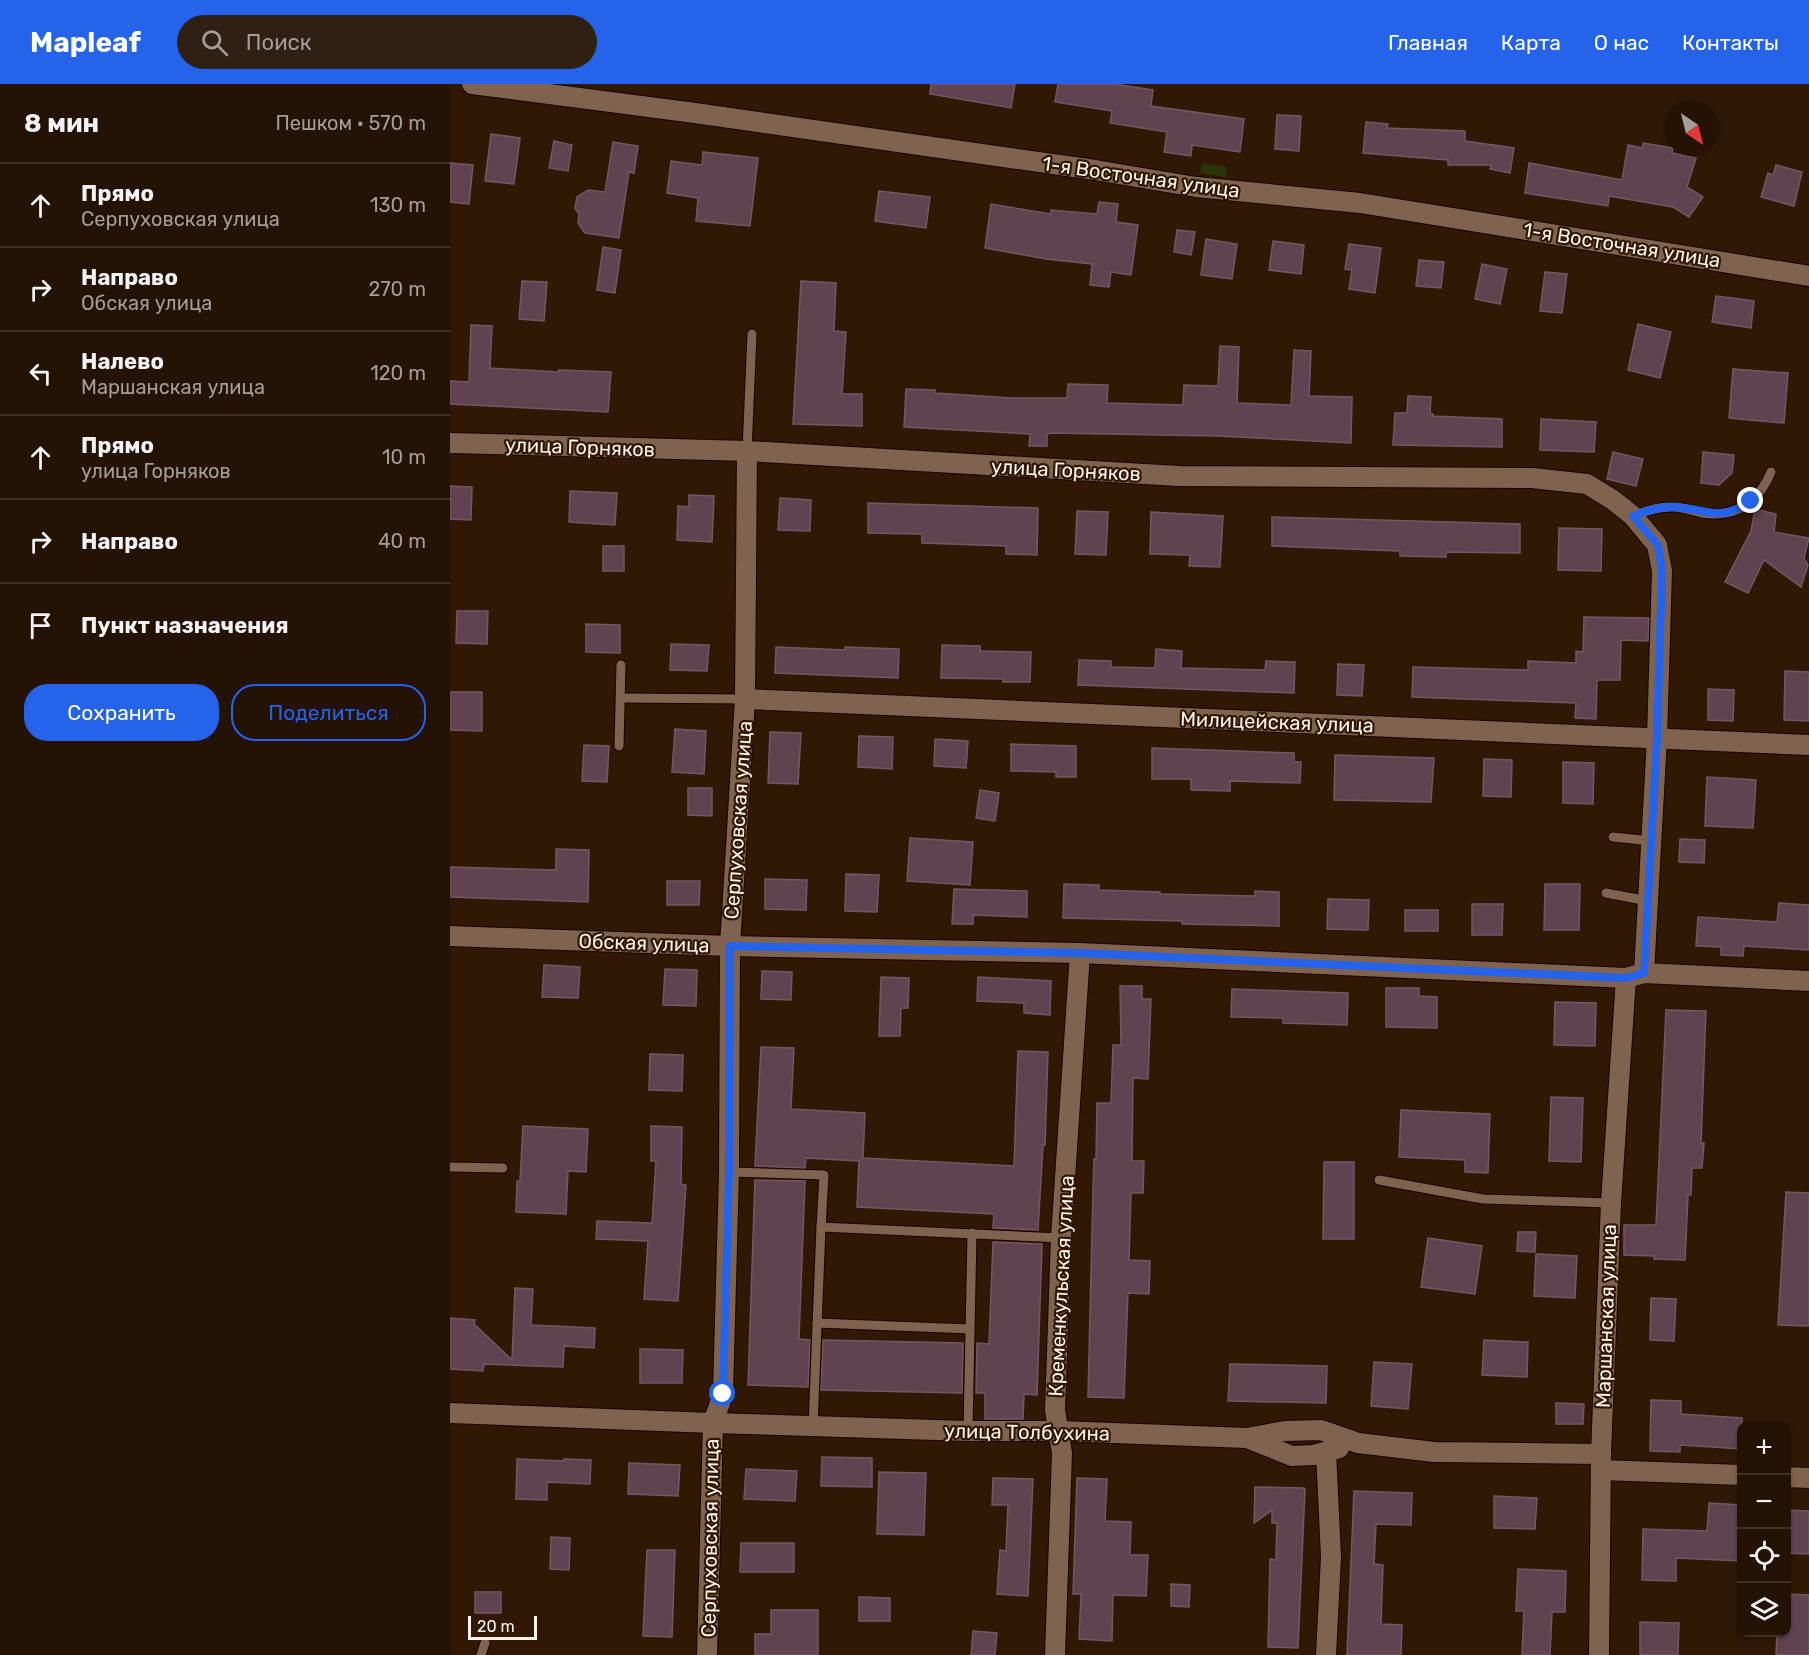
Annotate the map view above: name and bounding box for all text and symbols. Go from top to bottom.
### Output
search box [177,15,597,69]
text: Mapleaf [30,26,141,59]
icon: search [198,26,231,59]
text: Поиск [246,29,312,56]
text: Главная [1388,30,1468,55]
text: Карта [1501,30,1561,55]
text: О нас [1594,30,1649,55]
text: Контакты [1682,30,1779,55]
north arrow [1665,102,1719,156]
text: 8 мин [24,108,99,139]
text: Пешком · 570 m [276,111,426,135]
street label: 1-я Восточная улица [1041,151,1241,203]
text: Прямо [81,180,154,207]
icon: ahead [24,189,57,222]
text: 130 m [370,193,426,217]
text: Серпуховская улица [81,207,280,231]
street label: 1-я Восточная улица [1522,218,1722,272]
text: Направо [81,264,178,291]
icon: right [24,273,57,306]
text: 270 m [369,277,426,301]
text: Обская улица [81,291,212,315]
text: Налево [81,348,164,375]
icon: left [24,357,57,390]
text: 120 m [370,361,426,385]
text: Маршанская улица [81,375,265,399]
text: Прямо [81,432,154,459]
street label: улица Горняков [505,432,655,462]
icon: ahead [24,441,57,474]
text: 10 m [382,445,426,469]
street label: улица Горняков [991,454,1141,486]
text: улица Горняков [81,459,231,483]
route end [1737,487,1763,513]
icon: right [24,525,57,558]
text: Направо [81,528,178,555]
text: 40 m [378,529,426,553]
icon: arrive [24,609,57,642]
text: Пункт назначения [81,612,289,639]
button: Сохранить [24,684,219,741]
button: Поделиться [231,684,426,741]
street label: Милицейская улица [1180,707,1374,737]
street label: Серпуховская улица [719,720,757,920]
street label: Обская улица [578,929,710,957]
street label: Кременкульская улица [1043,1175,1079,1397]
street label: Маршанская улица [1591,1224,1621,1408]
route start [709,1380,735,1406]
street label: улица Толбухина [944,1419,1110,1445]
map controls [1737,1421,1791,1637]
button: + [1737,1421,1791,1475]
street label: Серпуховская улица [696,1438,724,1638]
button: − [1737,1475,1791,1529]
button: locate [1737,1529,1791,1583]
button: layers [1737,1583,1791,1637]
scale bar [468,1613,537,1640]
text: 20 m [477,1617,515,1636]

